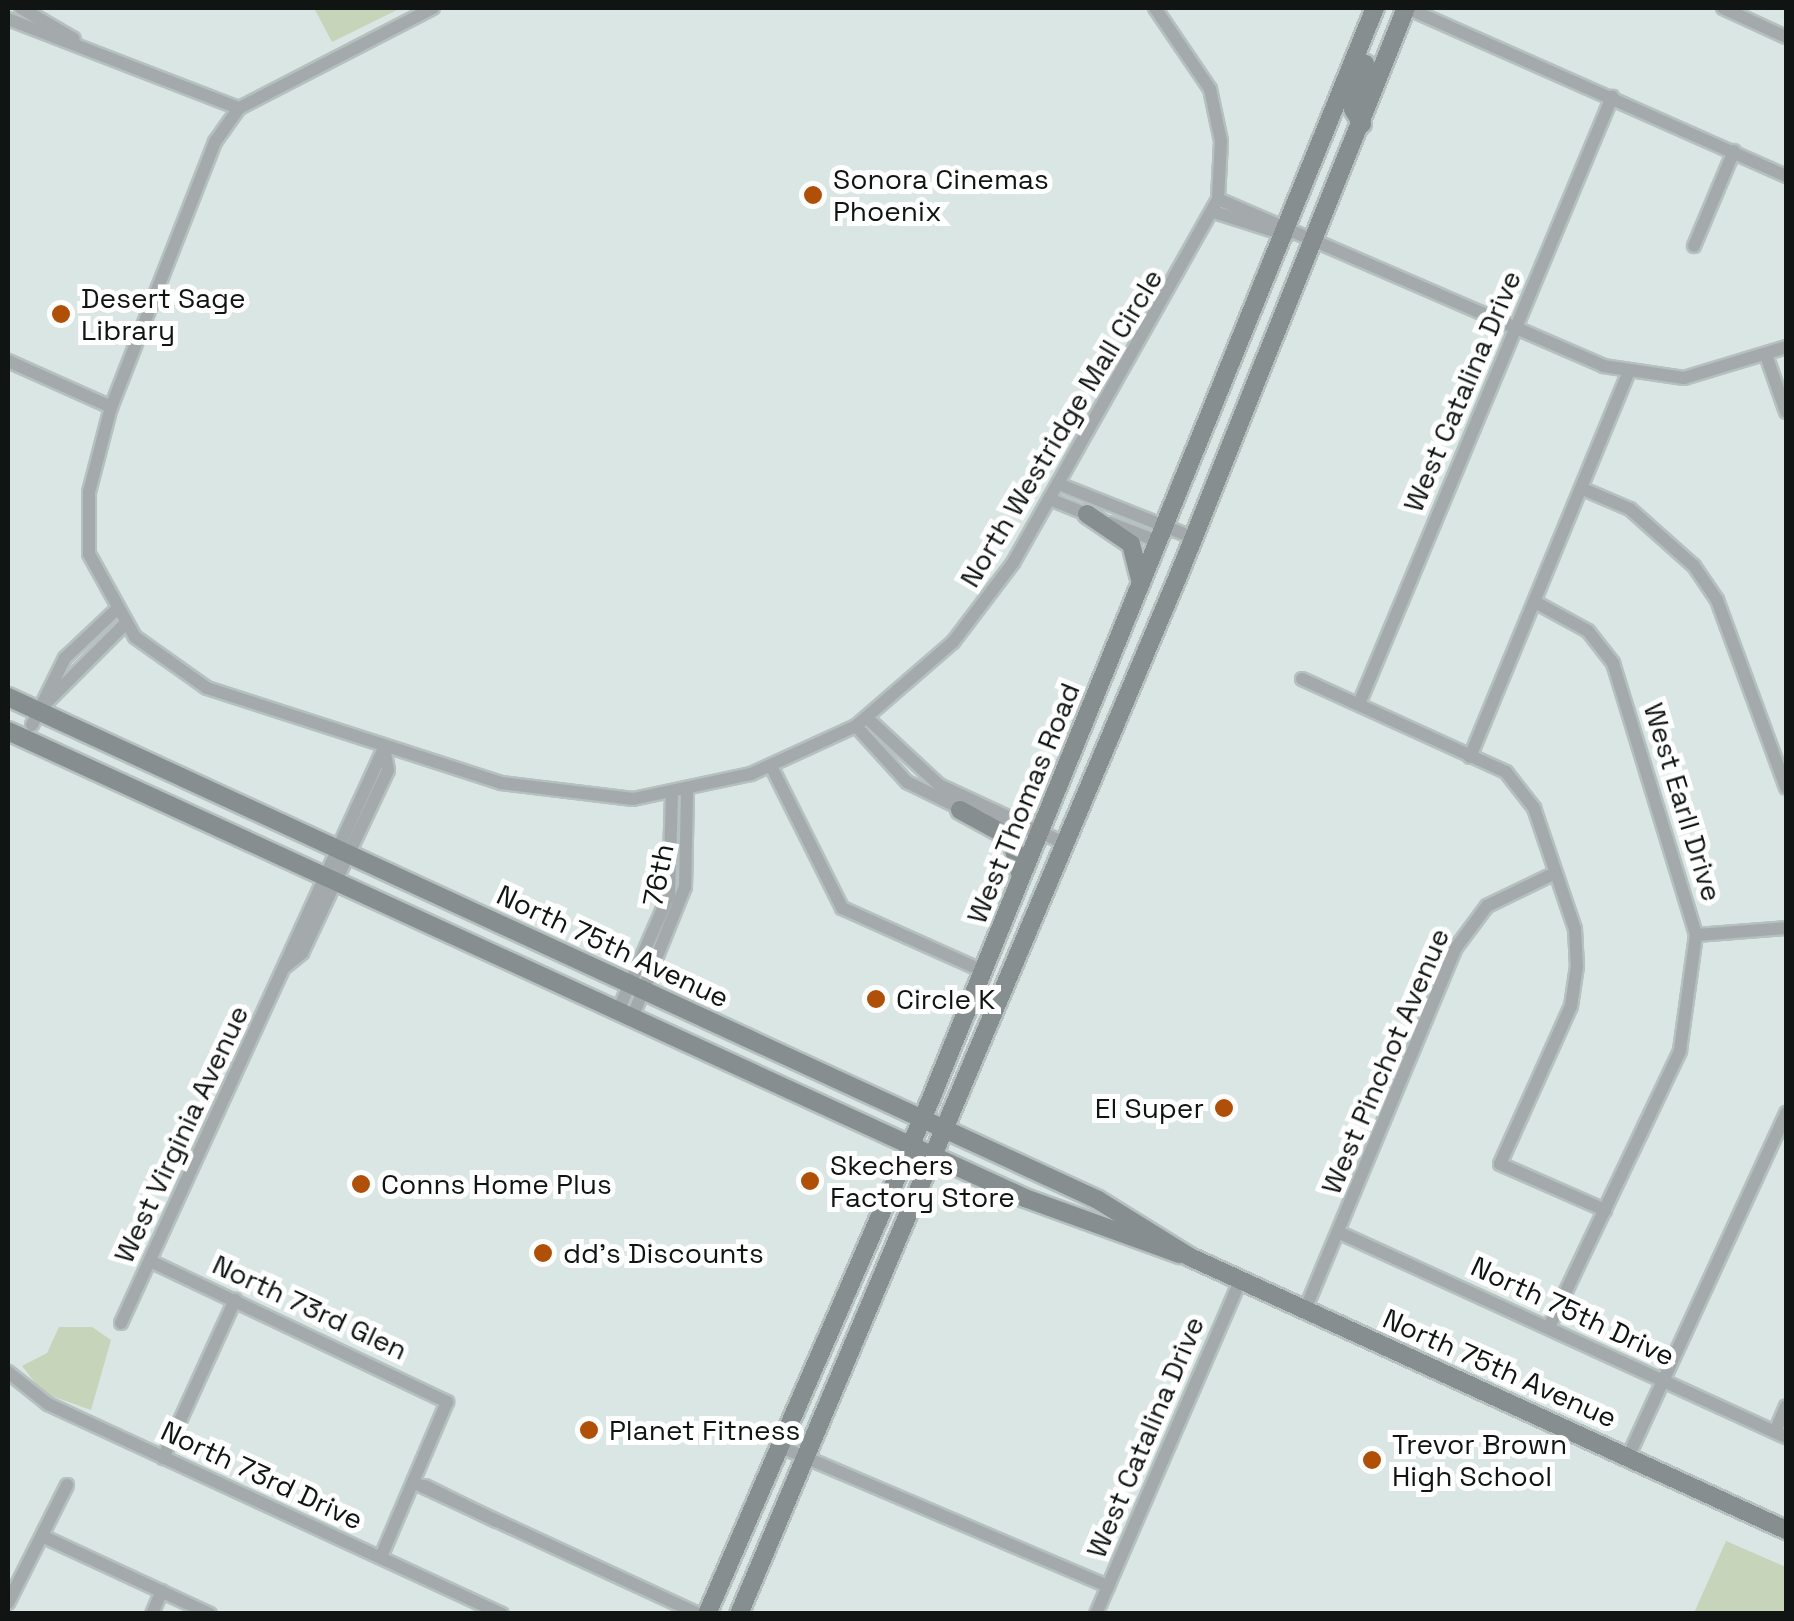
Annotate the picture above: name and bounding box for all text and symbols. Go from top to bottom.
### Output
place label: Sonora Cinemas Phoenix [833,162,1049,228]
marker: Sonora Cinemas Phoenix [802,184,824,206]
street label: North Westridge Mall Circle [953,263,1169,593]
street label: West Catalina Drive [1396,265,1528,517]
place label: Desert Sage Library [81,281,246,347]
marker: Desert Sage Library [50,303,72,325]
street label: West Thomas Road [959,678,1087,928]
street label: West Earll Drive [1637,699,1729,905]
street label: 76th [636,841,680,909]
street label: North 75th Avenue [492,877,734,1015]
street label: West Pinchot Avenue [1314,923,1456,1199]
place label: Circle K [896,982,995,1016]
marker: Circle K [865,988,887,1010]
street label: West Virginia Avenue [107,1000,255,1268]
place label: El Super [1095,1091,1204,1125]
marker: El Super [1213,1097,1235,1119]
place label: Skechers Factory Store [830,1148,1015,1214]
place label: Conns Home Plus [381,1167,612,1201]
marker: Skechers Factory Store [799,1170,821,1192]
marker: Conns Home Plus [350,1173,372,1195]
place label: dd's Discounts [563,1236,764,1270]
marker: dd's Discounts [532,1242,554,1264]
street label: North 73rd Glen [207,1247,413,1367]
street label: North 75th Drive [1466,1249,1680,1373]
street label: North 75th Avenue [1378,1301,1622,1435]
street label: West Catalina Drive [1079,1311,1211,1563]
place label: Planet Fitness [609,1413,800,1447]
street label: North 73rd Drive [156,1414,368,1536]
marker: Planet Fitness [578,1419,600,1441]
place label: Trevor Brown High School [1392,1427,1567,1493]
marker: Trevor Brown High School [1361,1449,1383,1471]

